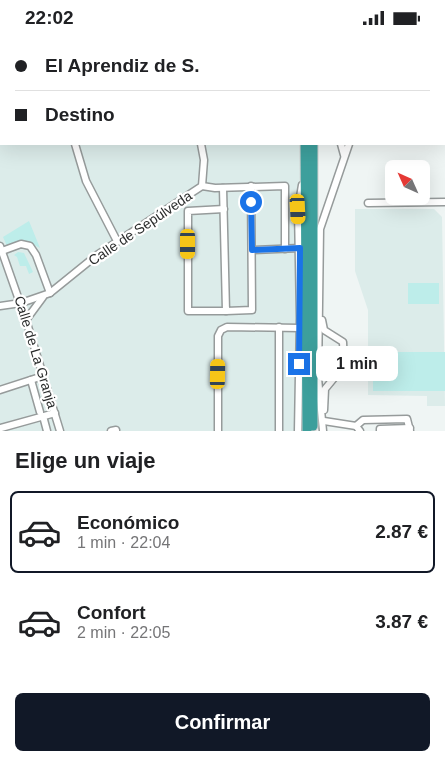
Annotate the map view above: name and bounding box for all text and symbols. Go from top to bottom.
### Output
text: 22:02 [25,7,74,28]
text: El Aprendiz de S. [45,55,200,76]
text: Destino [45,104,115,125]
north arrow [385,160,430,205]
map controls [385,160,430,205]
street label: Calle de Sepúlveda [85,187,195,269]
route start [240,191,262,213]
car [289,194,306,224]
car [180,229,195,259]
street label: Calle de La Granja [11,294,61,410]
callout: 1 min [316,347,399,381]
route end [288,353,310,375]
text: 1 min [336,355,378,372]
car [210,359,225,389]
text: Elige un viaje [15,448,156,473]
icon: car [17,510,62,555]
text: Económico [77,512,179,533]
text: 2.87 € [375,521,428,542]
text: 1 min · 22:04 [77,534,170,551]
icon: car [17,600,62,645]
text: Confort [77,602,146,623]
text: 3.87 € [375,611,428,632]
text: 2 min · 22:05 [77,624,170,641]
button: Confirmar [15,693,430,751]

